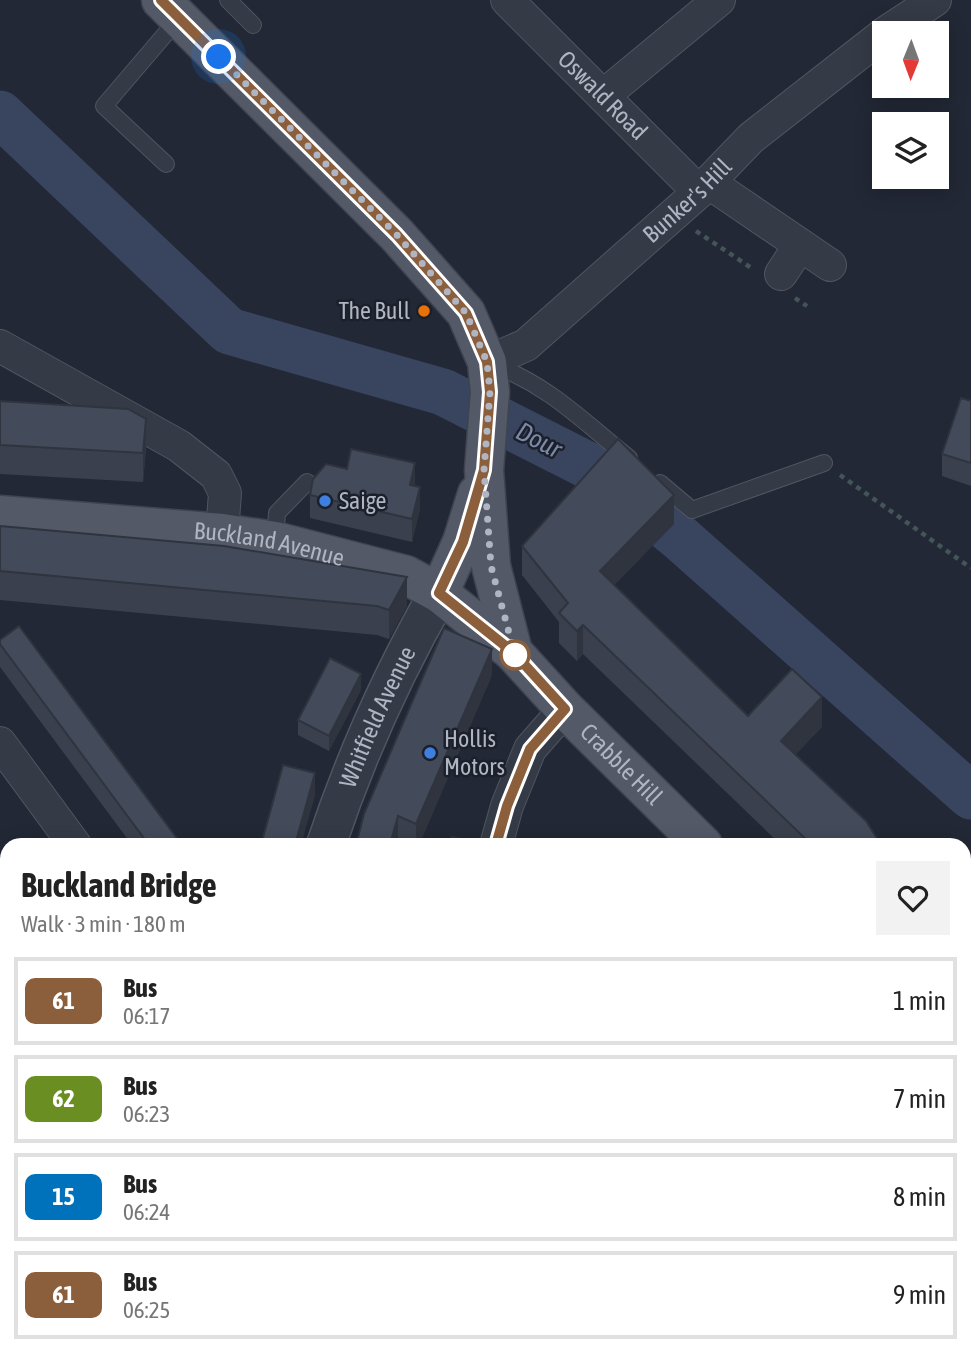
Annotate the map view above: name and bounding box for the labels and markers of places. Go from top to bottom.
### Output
place label: The Bull [338,297,411,324]
marker: The Bull [416,303,432,319]
place label: Saige [339,487,387,514]
marker: Saige [317,493,333,509]
unlabelled marker [500,640,530,670]
place label: Hollis Motors [444,725,505,780]
marker: Hollis Motors [422,745,438,761]

